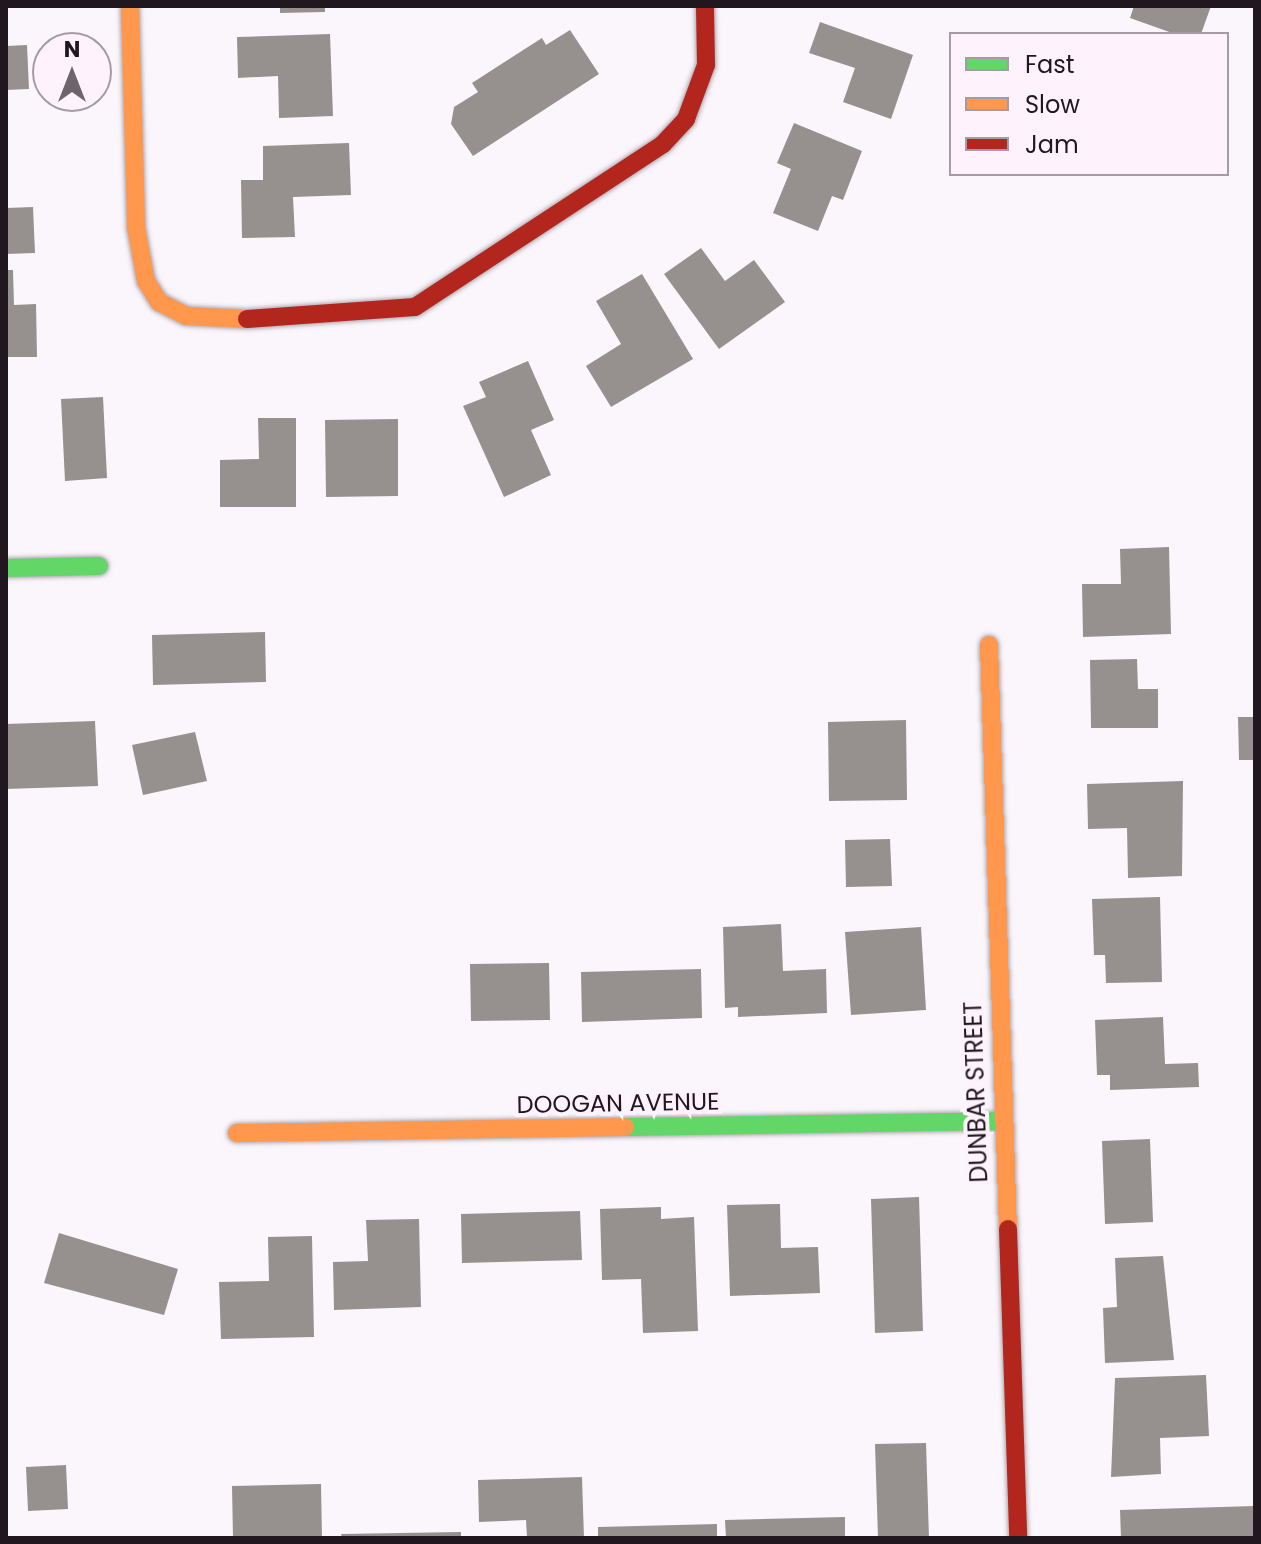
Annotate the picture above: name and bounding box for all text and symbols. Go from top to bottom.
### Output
north arrow [32,32,112,112]
legend [949,32,1229,176]
text: N [64,34,80,65]
text: Fast [1025,48,1075,81]
text: Slow [1025,88,1080,121]
text: Jam [1025,128,1079,161]
street label: DUNBAR STREET [958,1001,994,1183]
street label: DOOGAN AVENUE [516,1087,720,1119]

